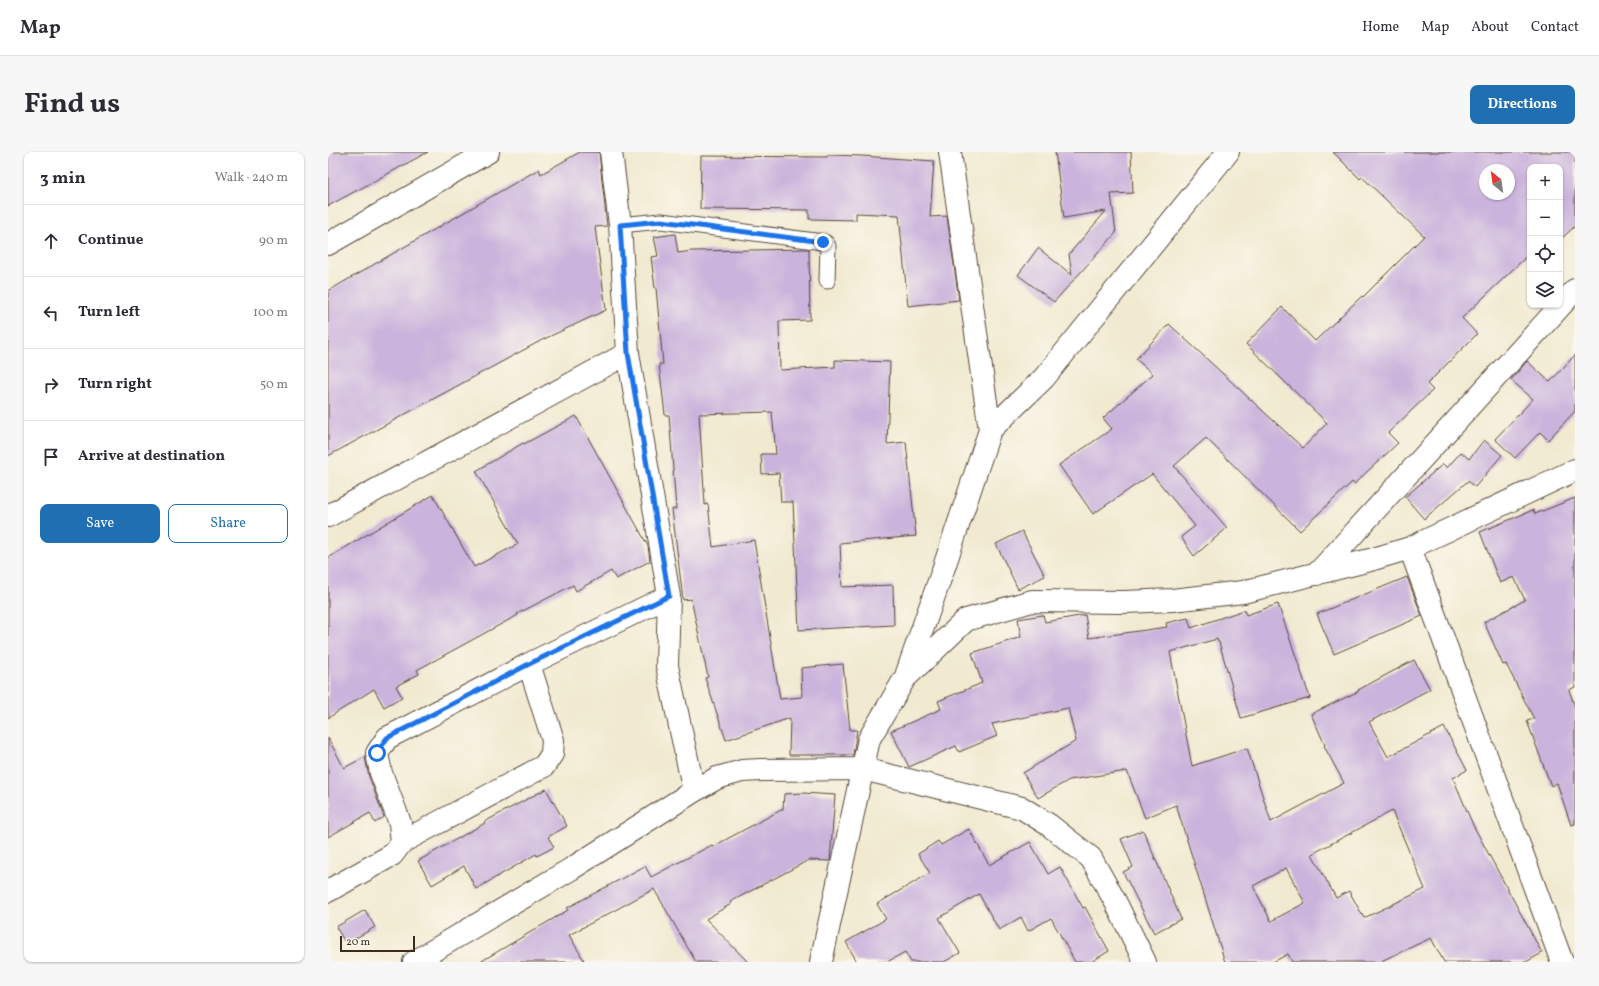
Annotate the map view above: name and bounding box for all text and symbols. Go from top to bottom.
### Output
text: Map [20,15,61,41]
text: Home [1362,18,1399,37]
text: Map [1421,18,1449,37]
text: About [1471,18,1509,37]
text: Contact [1531,18,1579,37]
text: Find us [24,85,120,124]
button: Directions [1470,85,1575,124]
north arrow [1479,164,1515,200]
map controls [1527,164,1563,308]
button: + [1527,164,1563,200]
text: 3 min [40,167,86,190]
text: Walk · 240 m [215,169,288,187]
button: − [1527,200,1563,236]
icon: ahead [40,230,62,252]
text: Continue [78,230,143,251]
text: 90 m [259,232,288,250]
route end [814,233,832,251]
button: locate [1527,236,1563,272]
button: layers [1527,272,1563,308]
icon: left [40,302,62,324]
text: Turn left [78,302,140,323]
text: 100 m [253,304,288,322]
icon: right [40,374,62,396]
text: Turn right [78,374,152,395]
text: 50 m [260,376,288,394]
icon: arrive [40,446,62,468]
text: Arrive at destination [78,446,225,467]
button: Save [40,504,160,543]
button: Share [168,504,288,543]
route start [368,744,386,762]
scale bar [340,934,415,953]
text: 20 m [346,935,370,950]

